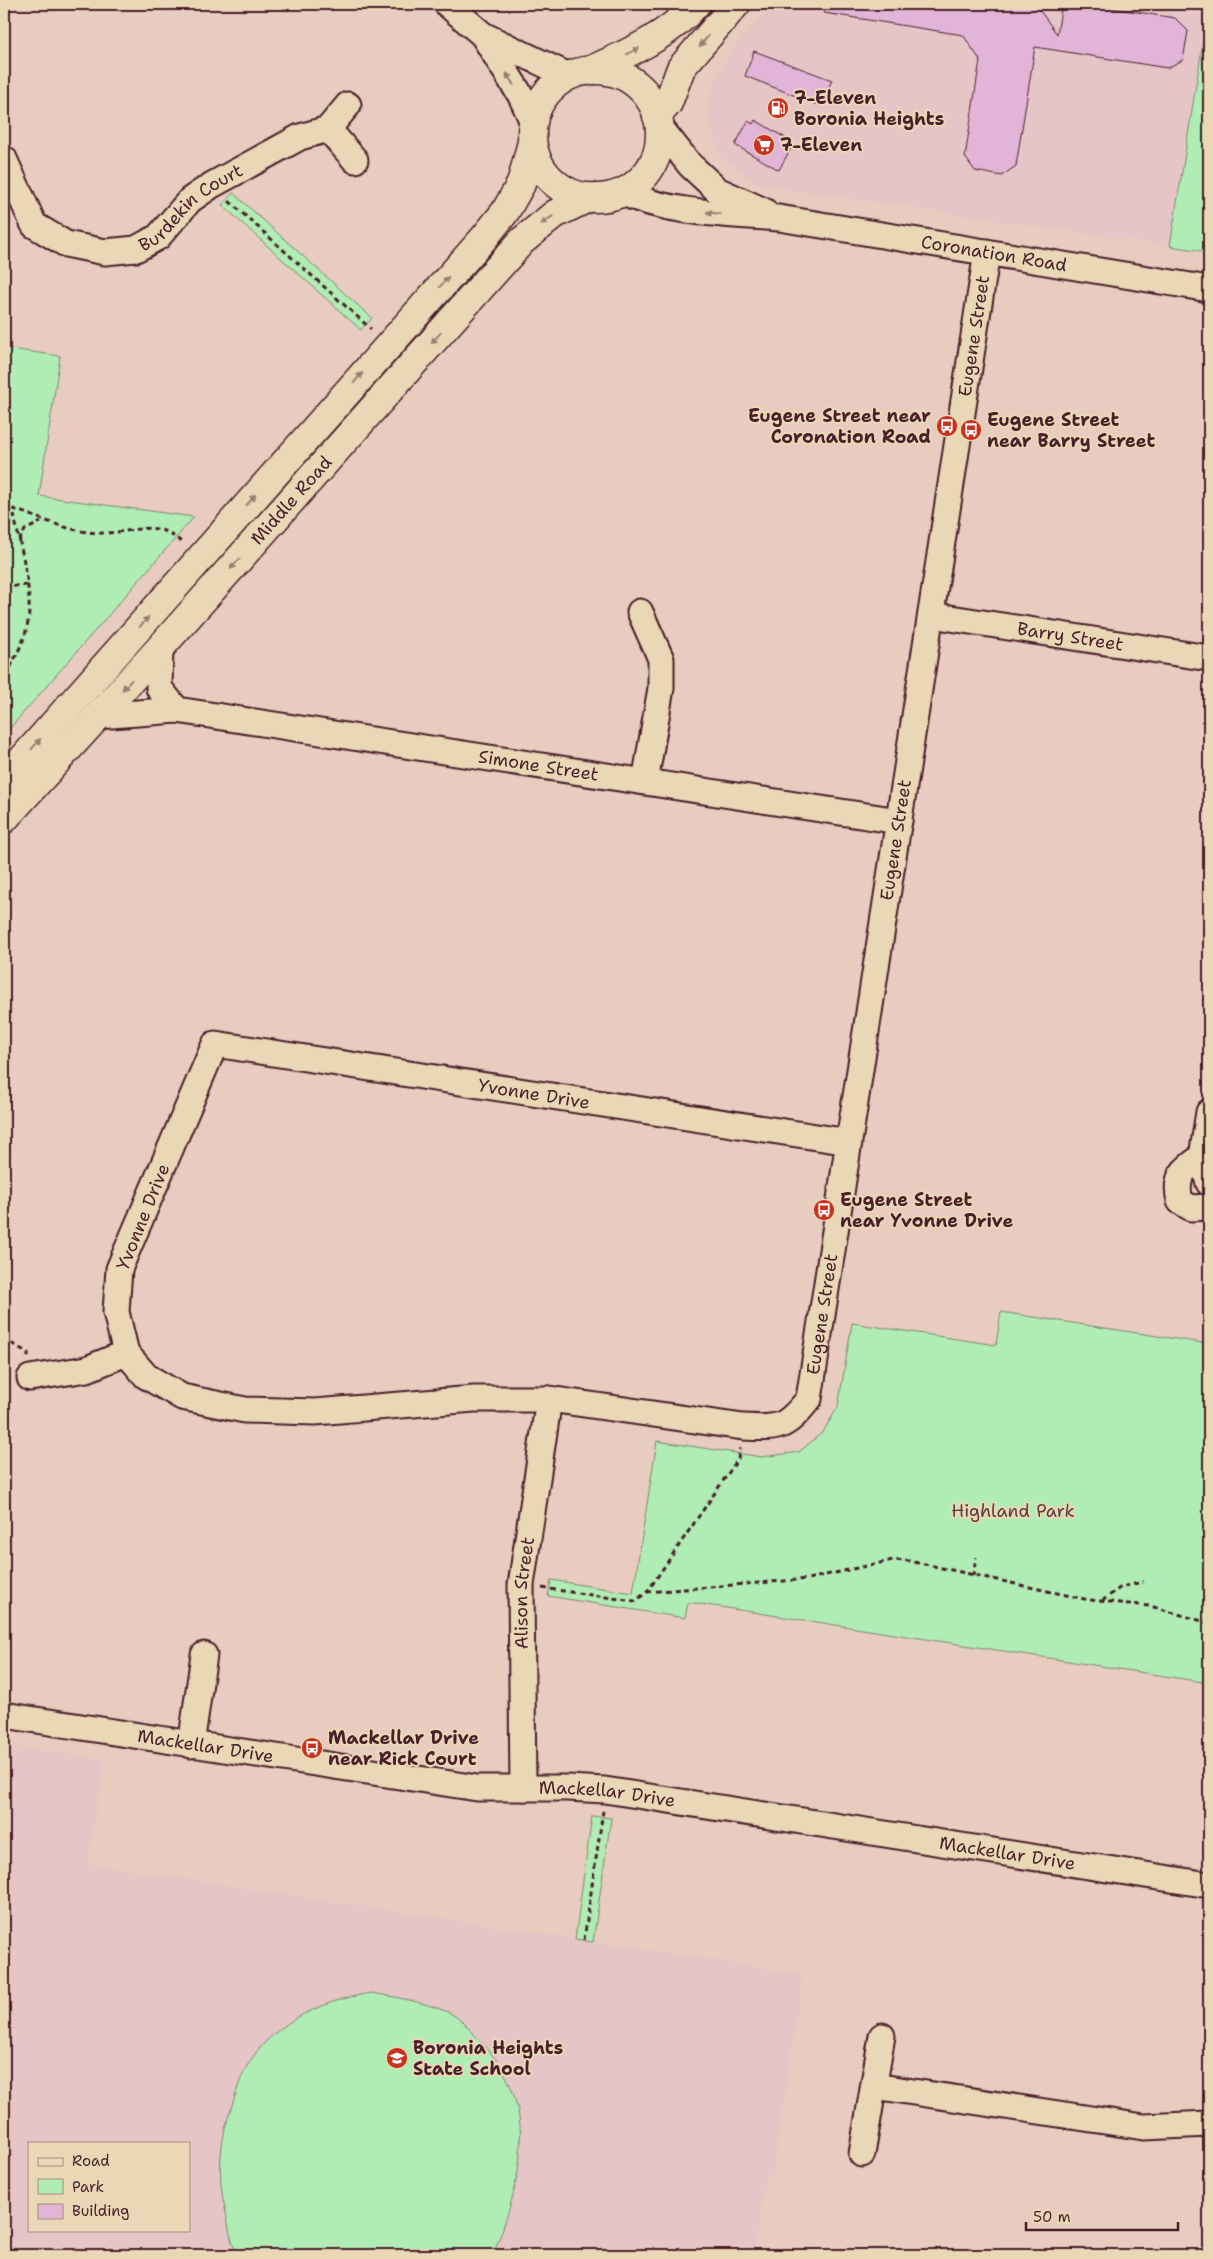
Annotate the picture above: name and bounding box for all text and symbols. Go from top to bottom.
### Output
one-way arrow [699,35,710,47]
one-way arrow [626,47,641,55]
one-way arrow [506,72,515,85]
place label: 7-Eleven Boronia Heights [794,86,944,131]
fuel station icon: 7-Eleven Boronia Heights [766,96,790,120]
supermarket icon: 7-Eleven [752,133,776,157]
place label: 7-Eleven [780,133,862,157]
street label: Burdekin Court [134,158,247,257]
one-way arrow [704,209,720,217]
one-way arrow [541,215,554,225]
street label: Coronation Road [919,230,1069,277]
street label: Eugene Street [953,274,995,398]
one-way arrow [438,276,450,288]
one-way arrow [430,331,442,343]
one-way arrow [352,372,364,384]
place label: Eugene Street near Coronation Road [748,404,931,449]
place label: Eugene Street near Barry Street [987,408,1155,453]
bus stop icon: Eugene Street near Coronation Road [935,414,959,438]
bus stop icon: Eugene Street near Barry Street [959,418,983,442]
street label: Middle Road [245,451,337,550]
one-way arrow [245,494,256,506]
one-way arrow [229,557,241,569]
one-way arrow [138,615,149,628]
street label: Barry Street [1016,617,1125,657]
one-way arrow [121,678,133,690]
one-way arrow [30,738,42,750]
street label: Simone Street [477,744,600,787]
street label: Eugene Street [875,778,917,902]
street label: Yvonne Drive [476,1073,592,1115]
street label: Yvonne Drive [111,1160,175,1274]
place label: Eugene Street near Yvonne Drive [840,1188,1013,1233]
bus stop icon: Eugene Street near Yvonne Drive [812,1198,836,1222]
street label: Eugene Street [801,1252,843,1376]
park label: Highland Park [951,1499,1075,1523]
street label: Alison Street [508,1535,540,1650]
street label: Mackellar Drive [136,1724,275,1768]
place label: Mackellar Drive near Rick Court [328,1726,479,1771]
bus stop icon: Mackellar Drive near Rick Court [300,1736,324,1760]
street label: Mackellar Drive [539,1776,677,1813]
street label: Mackellar Drive [938,1831,1077,1876]
place label: Boronia Heights State School [413,2036,563,2081]
school or university icon: Boronia Heights State School [385,2046,409,2070]
legend [28,2142,190,2232]
text: Road [72,2151,110,2171]
text: Park [72,2177,104,2197]
scale bar [1026,2199,1178,2231]
text: Building [72,2201,129,2221]
text: 50 m [1033,2207,1071,2227]

